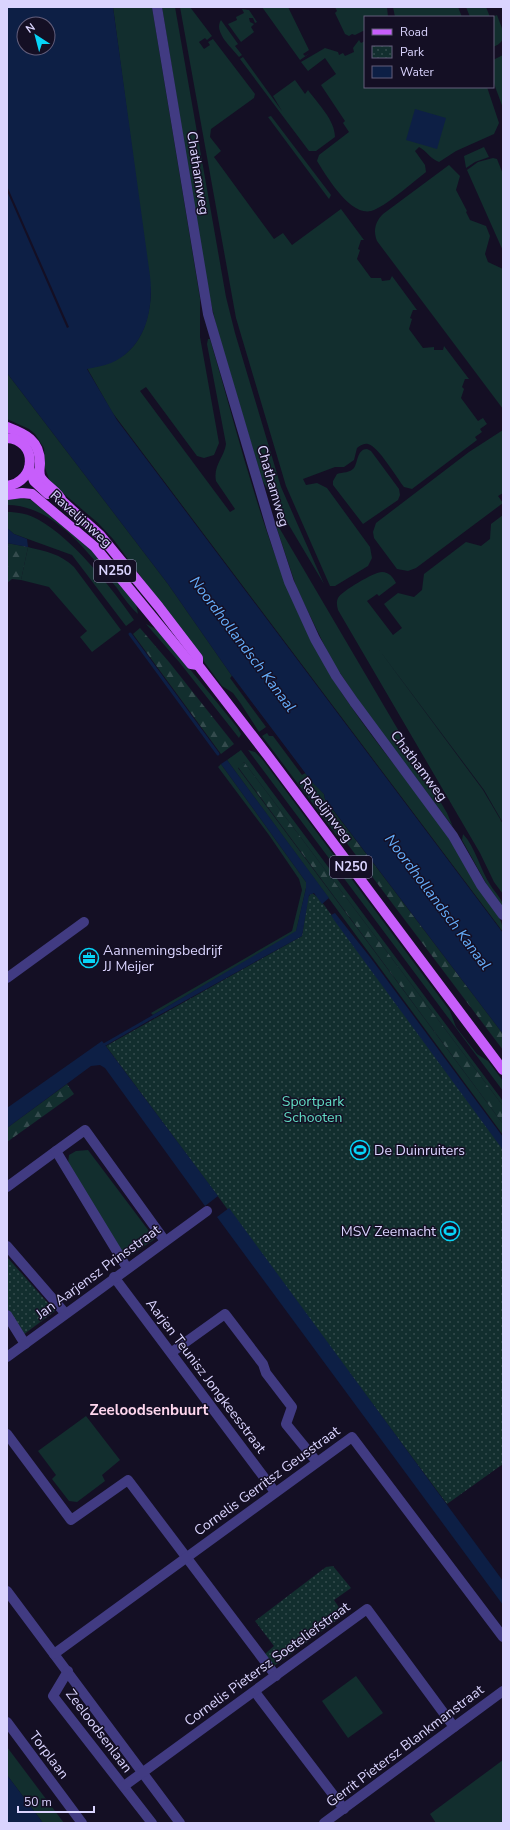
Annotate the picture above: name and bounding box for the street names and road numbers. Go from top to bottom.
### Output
street label: Chathamweg [182,130,214,216]
street label: Chathamweg [252,443,294,529]
street label: Ravelijnweg [46,486,116,552]
road number: N250 [94,560,136,582]
street label: Chathamweg [386,727,452,805]
street label: Ravelijnweg [295,773,357,847]
road number: N250 [330,856,372,878]
street label: Jan Aarjensz Prinsstraat [31,1220,164,1324]
street label: Aarjen Teunisz Jongkeesstraat [142,1295,270,1457]
street label: Cornelis Gerritsz Geusstraat [190,1422,344,1540]
street label: Cornelis Pietersz Soeteliefstraat [180,1597,354,1731]
street label: Gerrit Pietersz Blankmanstraat [322,1680,488,1812]
street label: Zeeloodsenlaan [61,1685,137,1777]
street label: Torplaan [25,1727,73,1783]

